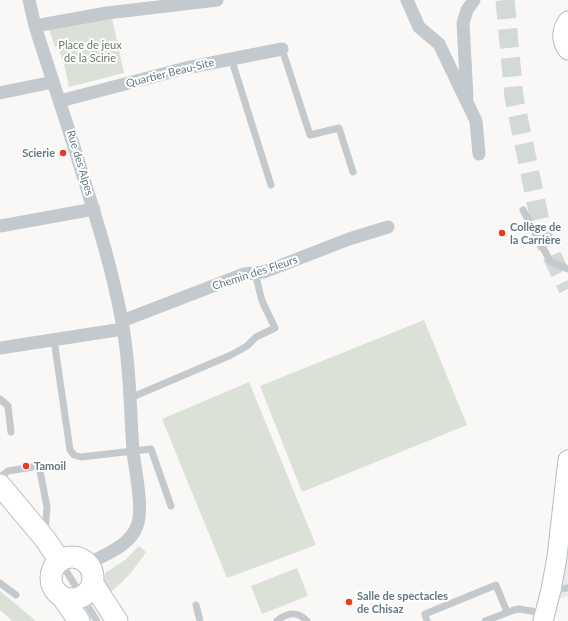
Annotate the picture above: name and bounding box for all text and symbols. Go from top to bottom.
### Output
park label: Place de jeux de la Scirie [58,38,122,64]
street label: Quartier Beau-Site [124,56,216,90]
street label: Rue des Alpes [64,129,96,197]
place label: Scierie [22,146,55,160]
marker: Scierie [58,148,68,158]
place label: Collège de la Carrière [510,220,561,246]
marker: Collège de la Carrière [497,228,507,238]
street label: Chemin des Fleurs [211,253,299,293]
place label: Tamoil [34,459,66,473]
marker: Tamoil [21,461,31,471]
place label: Salle de spectacles de Chisaz [357,589,448,615]
marker: Salle de spectacles de Chisaz [344,597,354,607]

